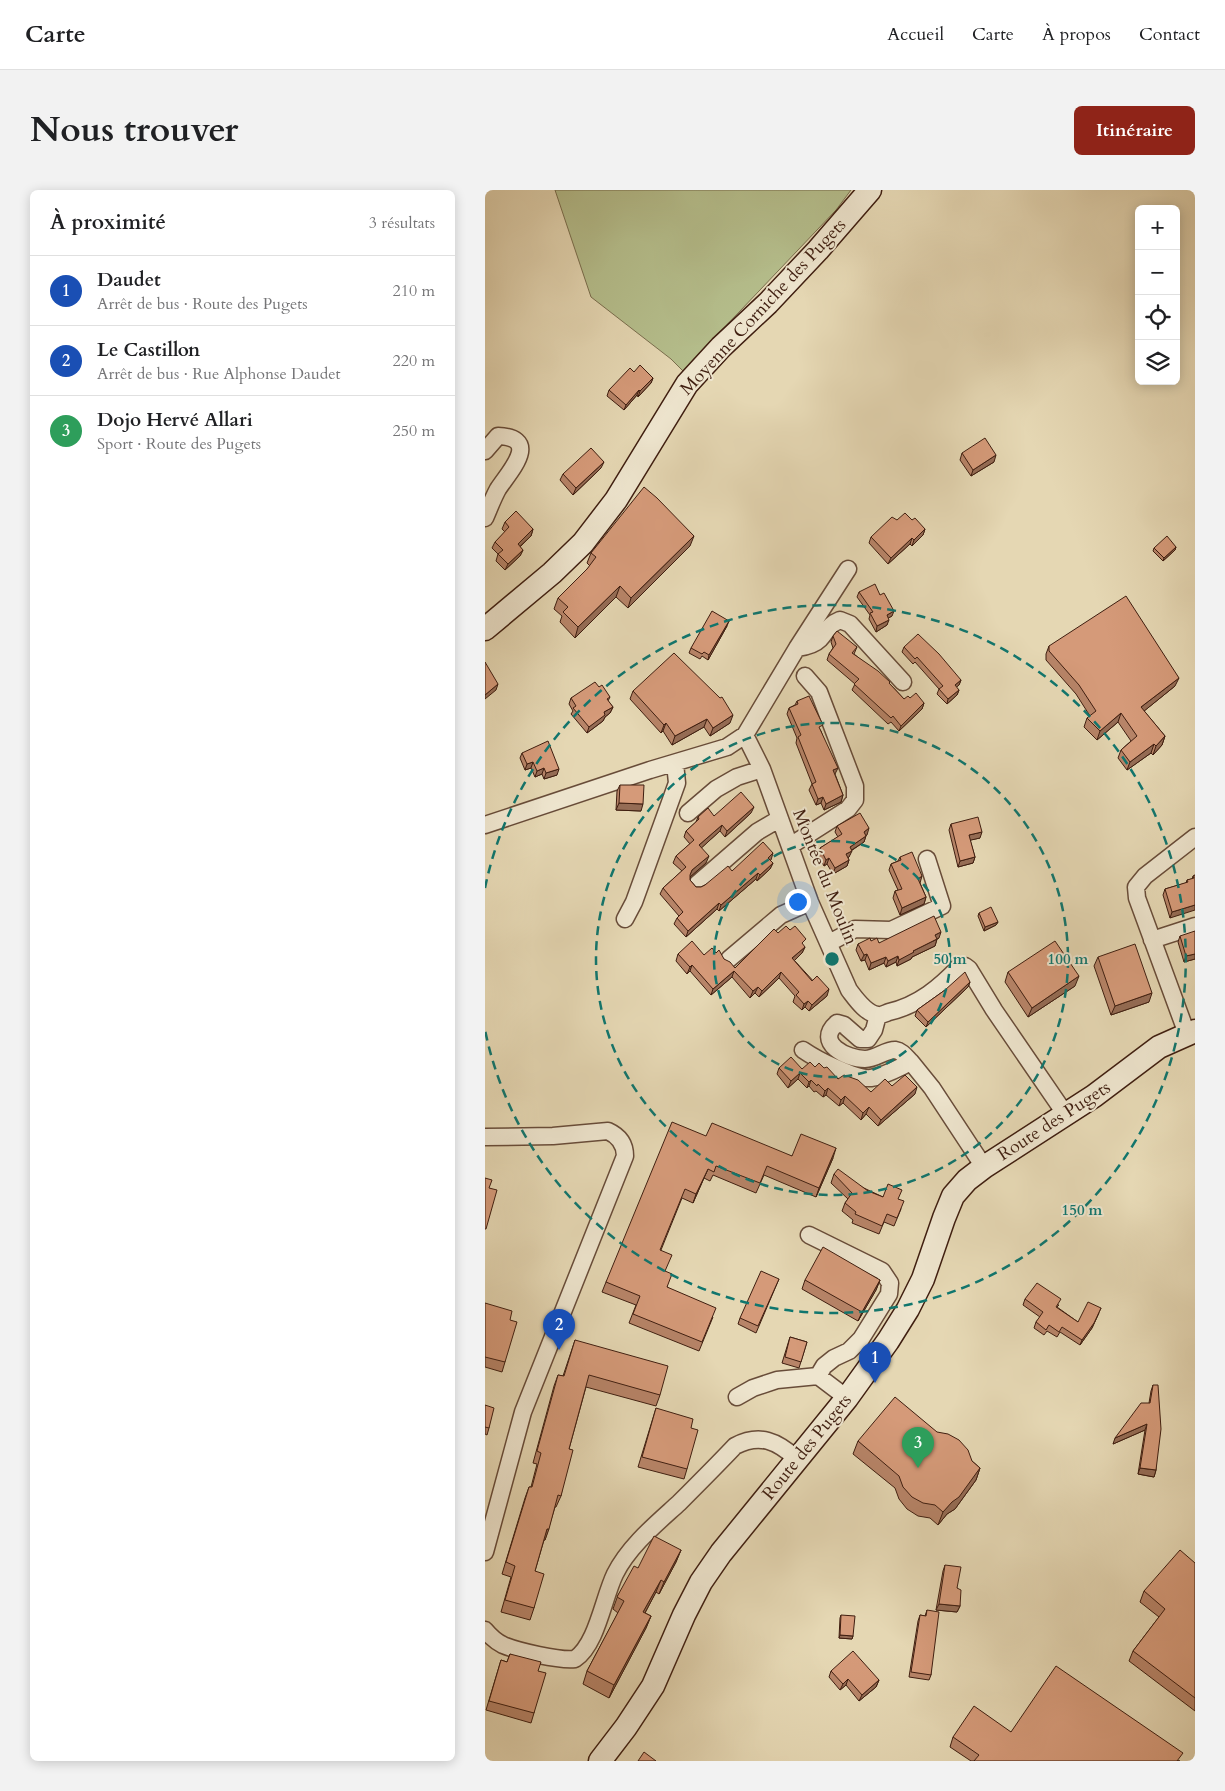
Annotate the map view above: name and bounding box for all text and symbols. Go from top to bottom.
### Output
text: Carte [25,18,86,51]
text: Accueil [887,22,944,47]
text: Carte [972,22,1014,47]
text: À propos [1042,22,1111,47]
text: Contact [1139,22,1200,47]
text: Nous trouver [30,106,238,154]
button: Itinéraire [1074,106,1195,155]
map controls [1135,205,1180,385]
button: + [1135,205,1180,250]
text: À proximité [50,208,166,237]
text: 3 résultats [369,212,435,234]
street label: Moyenne Corniche des Pugets [674,213,852,401]
button: − [1135,250,1180,295]
text: Daudet [97,267,161,293]
text: 1 [62,280,70,302]
text: 210 m [393,280,435,302]
text: Arrêt de bus · Route des Pugets [97,293,308,315]
button: locate [1135,295,1180,340]
text: Le Castillon [97,337,200,363]
button: layers [1135,340,1180,385]
text: 2 [62,350,70,372]
text: 220 m [393,350,435,372]
text: Arrêt de bus · Rue Alphonse Daudet [97,363,341,385]
text: Dojo Hervé Allari [97,407,253,433]
text: 3 [62,420,70,442]
text: 250 m [393,420,435,442]
text: Sport · Route des Pugets [97,433,261,455]
street label: Montée du Moulin [786,805,864,949]
your location [785,889,811,915]
text: 50 m [933,949,967,969]
text: 100 m [1048,949,1089,969]
centre of rings [823,950,841,968]
street label: Route des Pugets [993,1075,1115,1167]
text: 150 m [1062,1200,1103,1220]
pin: 2 [543,1309,575,1350]
pin: 1 [859,1342,891,1383]
street label: Route des Pugets [756,1389,858,1505]
pin: 3 [902,1427,934,1468]

